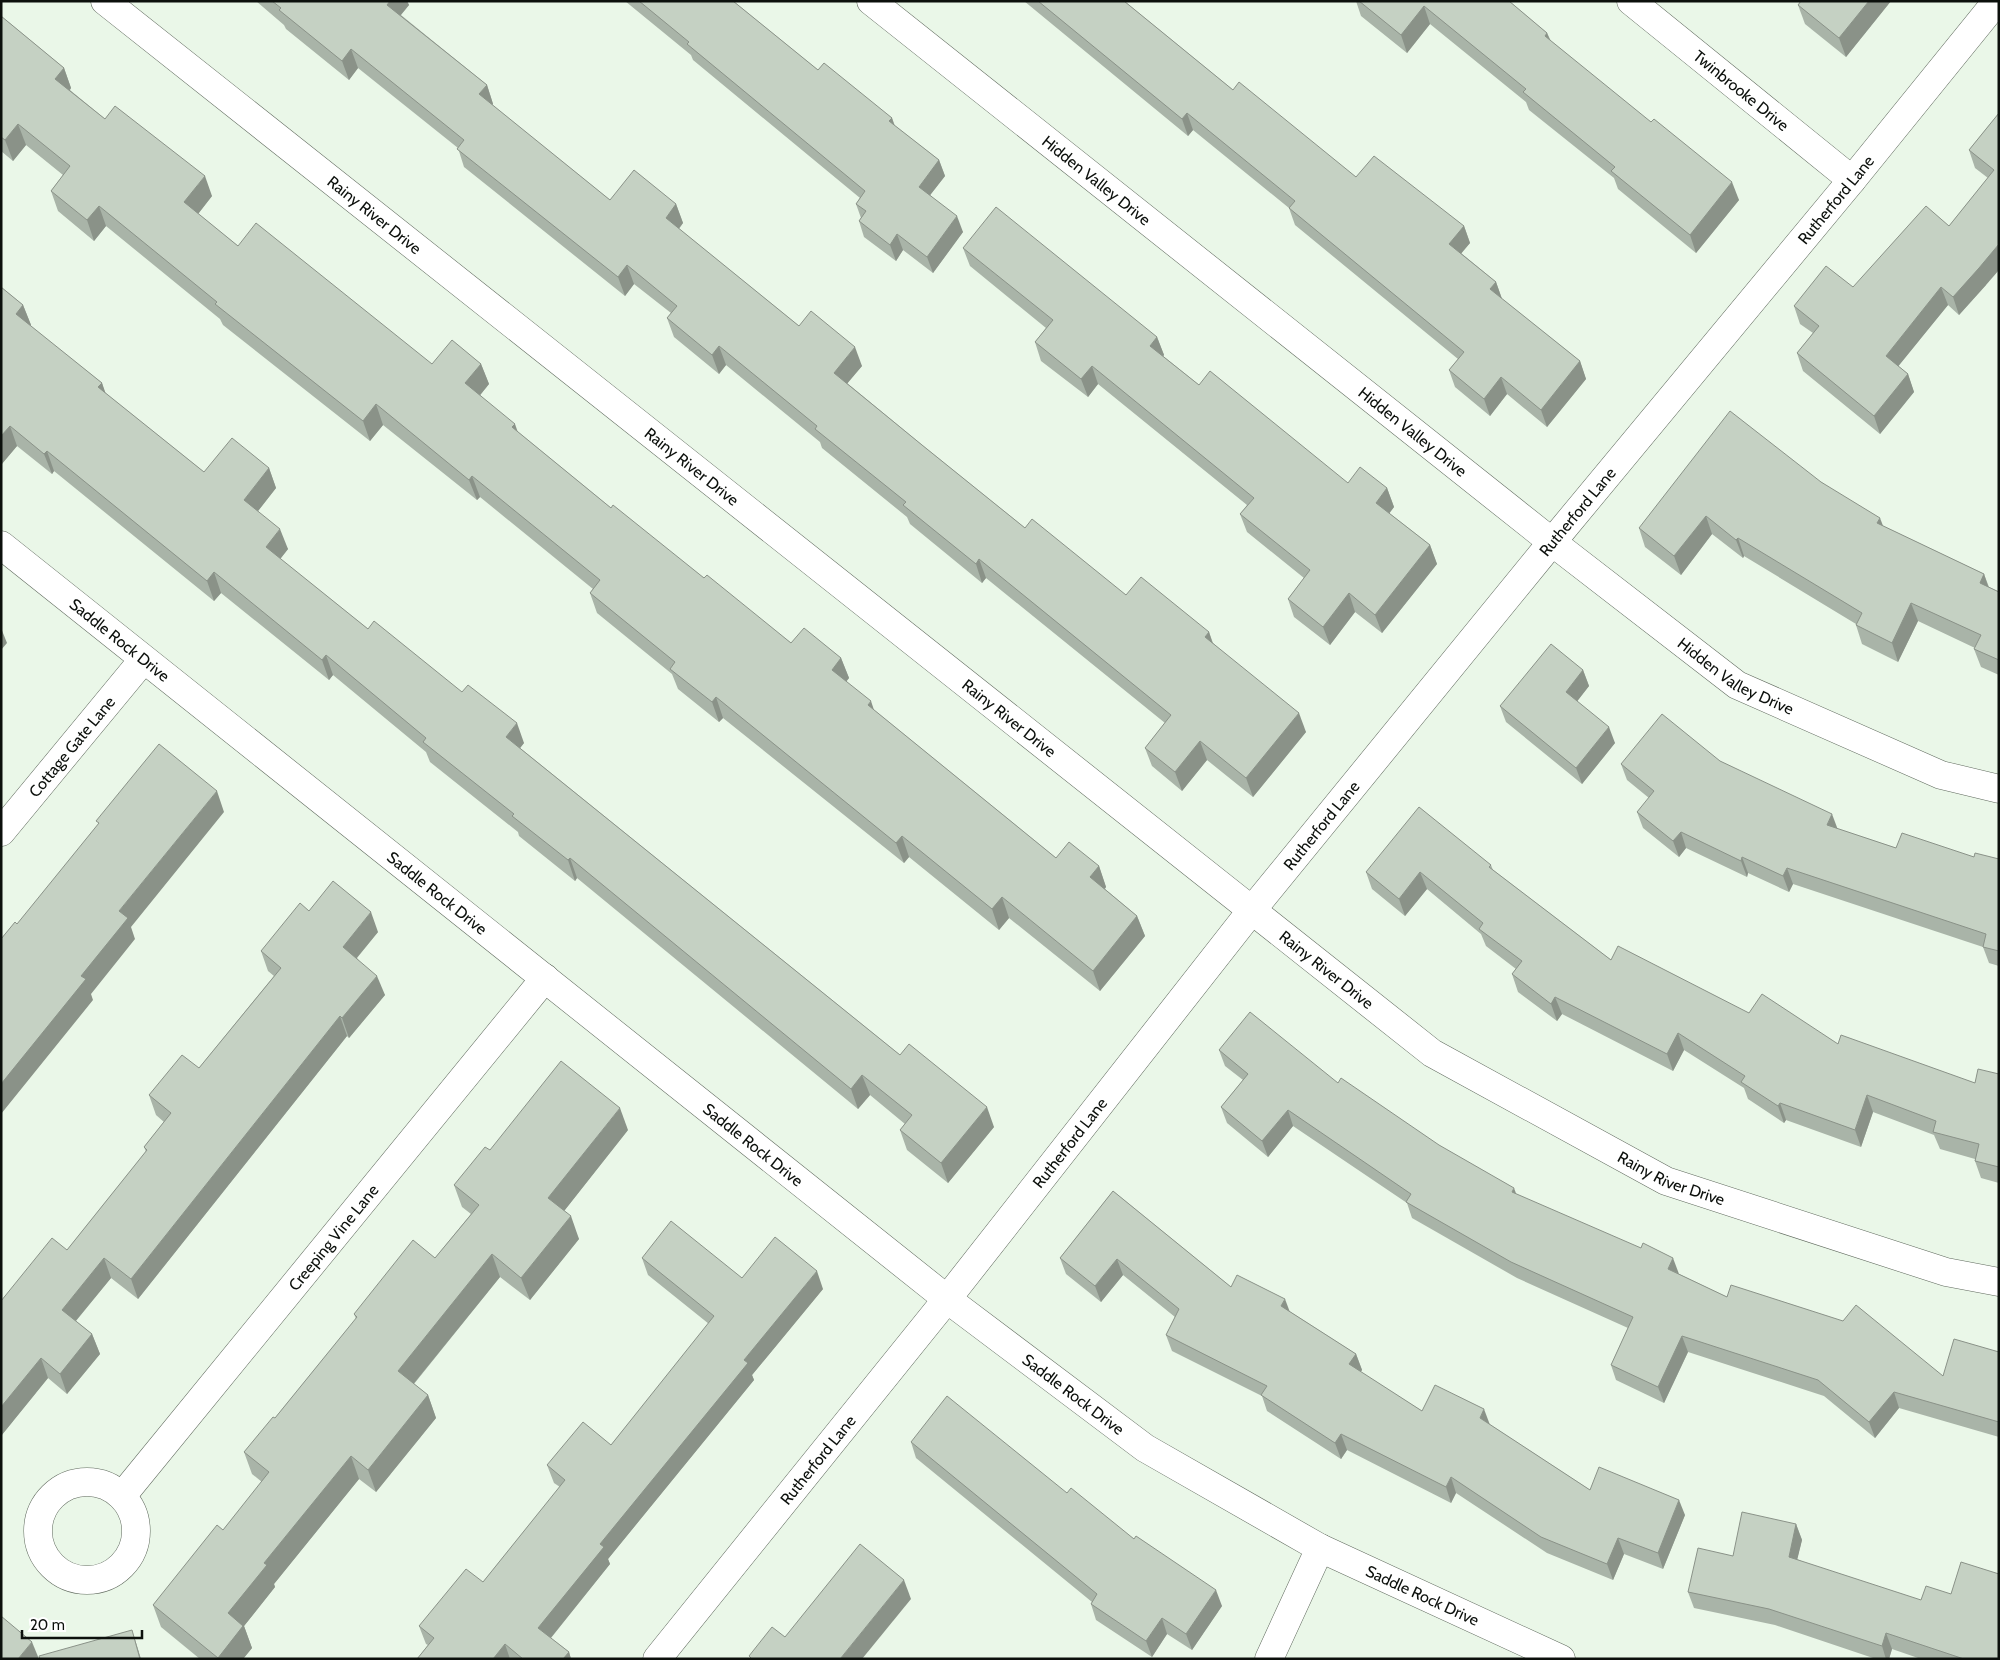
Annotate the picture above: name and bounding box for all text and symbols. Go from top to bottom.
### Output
street label: Twinbrooke Drive [1689,46,1793,135]
street label: Hidden Valley Drive [1038,132,1154,229]
street label: Rutherford Lane [1794,152,1878,248]
street label: Rainy River Drive [323,172,425,258]
street label: Hidden Valley Drive [1354,383,1471,481]
street label: Rainy River Drive [641,424,742,510]
street label: Rutherford Lane [1535,464,1620,560]
street label: Saddle Rock Drive [66,595,173,686]
street label: Hidden Valley Drive [1674,634,1796,719]
street label: Rainy River Drive [958,675,1060,761]
street label: Cottage Gate Lane [25,692,119,801]
street label: Rutherford Lane [1280,777,1363,874]
street label: Saddle Rock Drive [383,848,491,939]
street label: Rainy River Drive [1276,927,1377,1013]
street label: Rutherford Lane [1029,1094,1111,1192]
street label: Saddle Rock Drive [699,1099,807,1191]
street label: Rainy River Drive [1614,1147,1727,1209]
street label: Creeping Vine Lane [285,1181,383,1295]
street label: Saddle Rock Drive [1019,1350,1128,1439]
street label: Rutherford Lane [776,1411,860,1509]
street label: Saddle Rock Drive [1363,1561,1482,1630]
scale bar [22,1608,142,1640]
text: 20 m [30,1616,65,1634]

